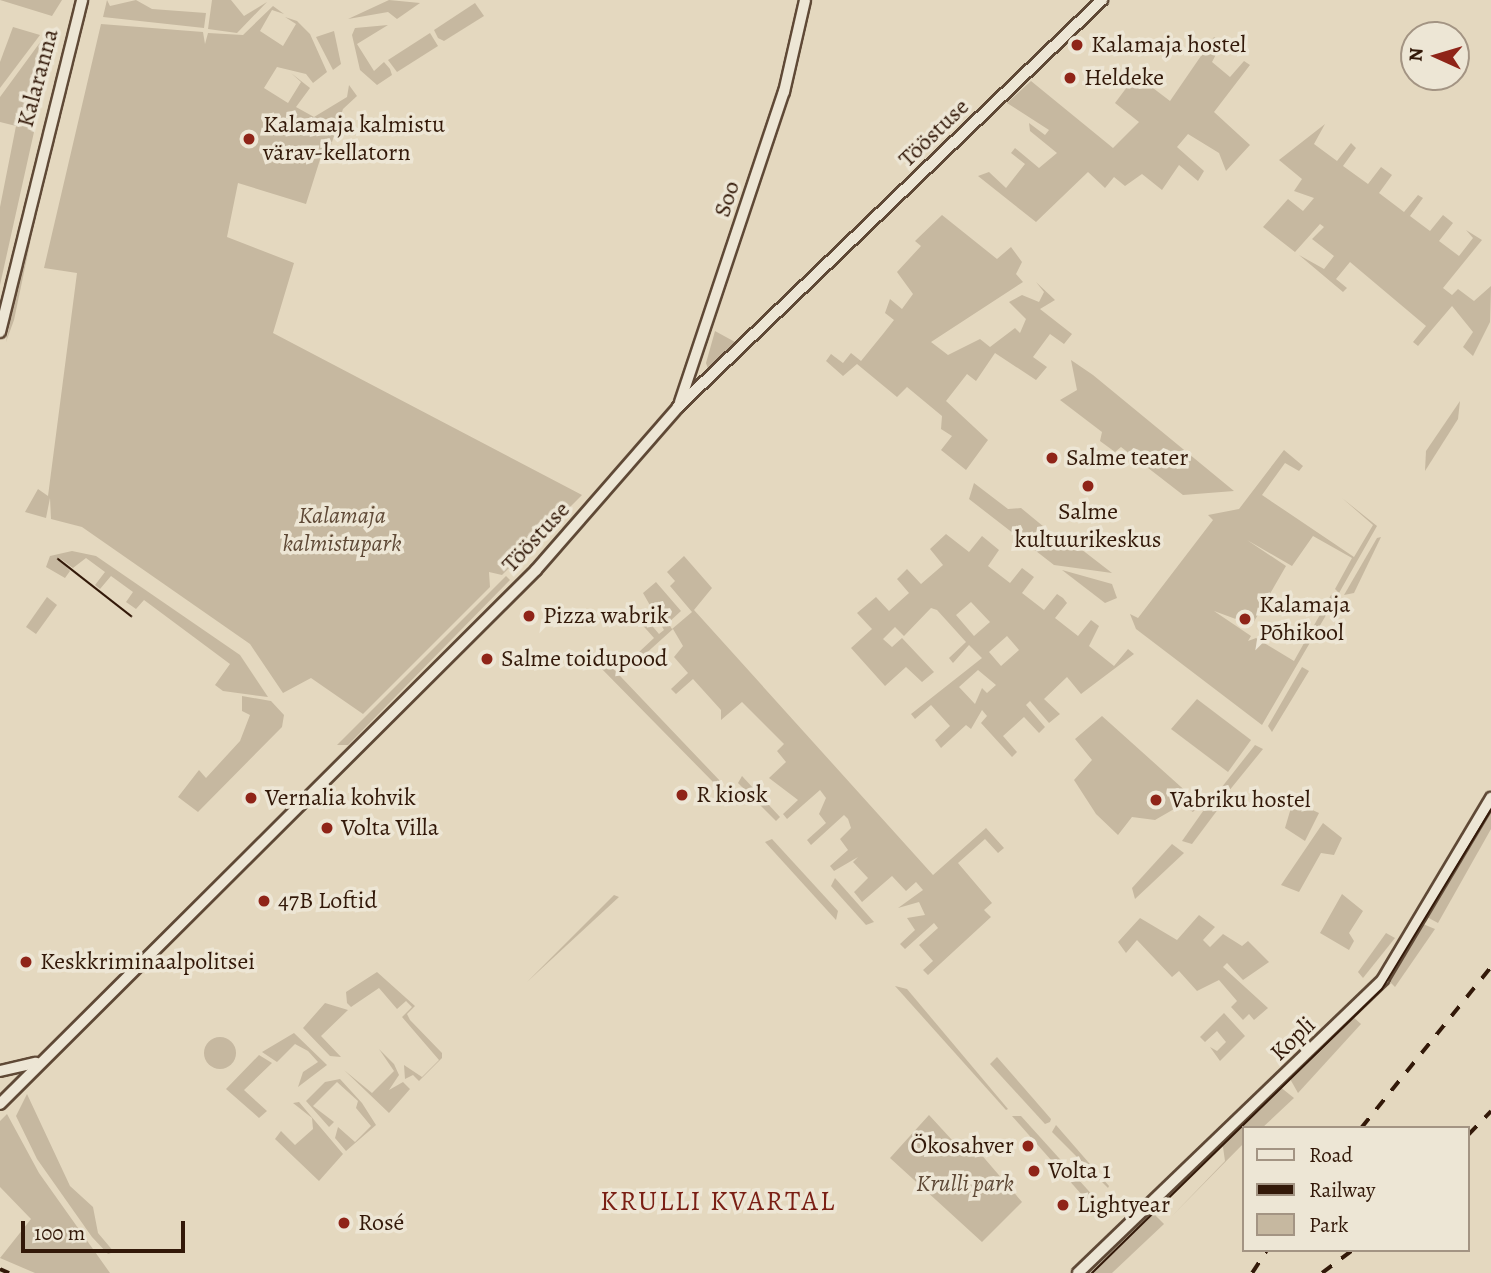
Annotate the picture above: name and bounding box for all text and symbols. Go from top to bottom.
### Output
north arrow [1400,21,1470,91]
street label: Kalaranna [11,26,65,130]
place label: Kalamaja hostel [1091,31,1246,59]
marker: Kalamaja hostel [1069,37,1085,53]
text: N [1403,47,1429,62]
place label: Heldeke [1084,64,1164,92]
marker: Heldeke [1062,70,1078,86]
street label: Tööstuse [893,93,975,173]
place label: Kalamaja kalmistu värav-kellatorn [263,111,445,167]
marker: Kalamaja kalmistu värav-kellatorn [241,131,257,147]
street label: Soo [708,177,746,221]
place label: Salme teater [1066,444,1188,472]
marker: Salme teater [1044,450,1060,466]
marker: Salme kultuurikeskus [1080,478,1096,494]
street label: Tööstuse [496,496,576,578]
place label: Salme kultuurikeskus [1014,498,1162,554]
park label: Kalamaja kalmistupark [282,502,402,558]
place label: Kalamaja Põhikool [1259,591,1350,647]
place label: Pizza wabrik [543,602,669,630]
marker: Pizza wabrik [521,608,537,624]
marker: Kalamaja Põhikool [1237,611,1253,627]
place label: Salme toidupood [501,645,668,673]
marker: Salme toidupood [479,651,495,667]
place label: R kiosk [696,781,768,809]
place label: Vernalia kohvik [265,784,416,812]
place label: Vabriku hostel [1170,786,1311,814]
marker: R kiosk [674,787,690,803]
marker: Vernalia kohvik [243,790,259,806]
marker: Vabriku hostel [1148,792,1164,808]
place label: Volta Villa [341,814,439,842]
marker: Volta Villa [319,820,335,836]
place label: 47B Loftid [278,887,377,915]
marker: 47B Loftid [256,893,272,909]
place label: Keskkriminaalpolitsei [40,948,255,976]
marker: Keskkriminaalpolitsei [18,954,34,970]
street label: Kopli [1264,1011,1322,1067]
legend [1242,1126,1470,1252]
place label: Ökosahver [911,1132,1014,1160]
marker: Ökosahver [1020,1138,1036,1154]
text: Road [1309,1141,1353,1169]
place label: Volta 1 [1048,1157,1111,1185]
marker: Volta 1 [1026,1163,1042,1179]
park label: Krulli park [916,1170,1014,1198]
text: Railway [1309,1176,1375,1204]
district label: KRULLI KVARTAL [602,1184,834,1218]
place label: Lightyear [1077,1191,1170,1219]
marker: Lightyear [1055,1197,1071,1213]
scale bar [24,1206,189,1250]
place label: Rosé [358,1209,404,1237]
text: Park [1309,1211,1348,1239]
marker: Rosé [336,1215,352,1231]
text: 100 m [34,1219,85,1247]

